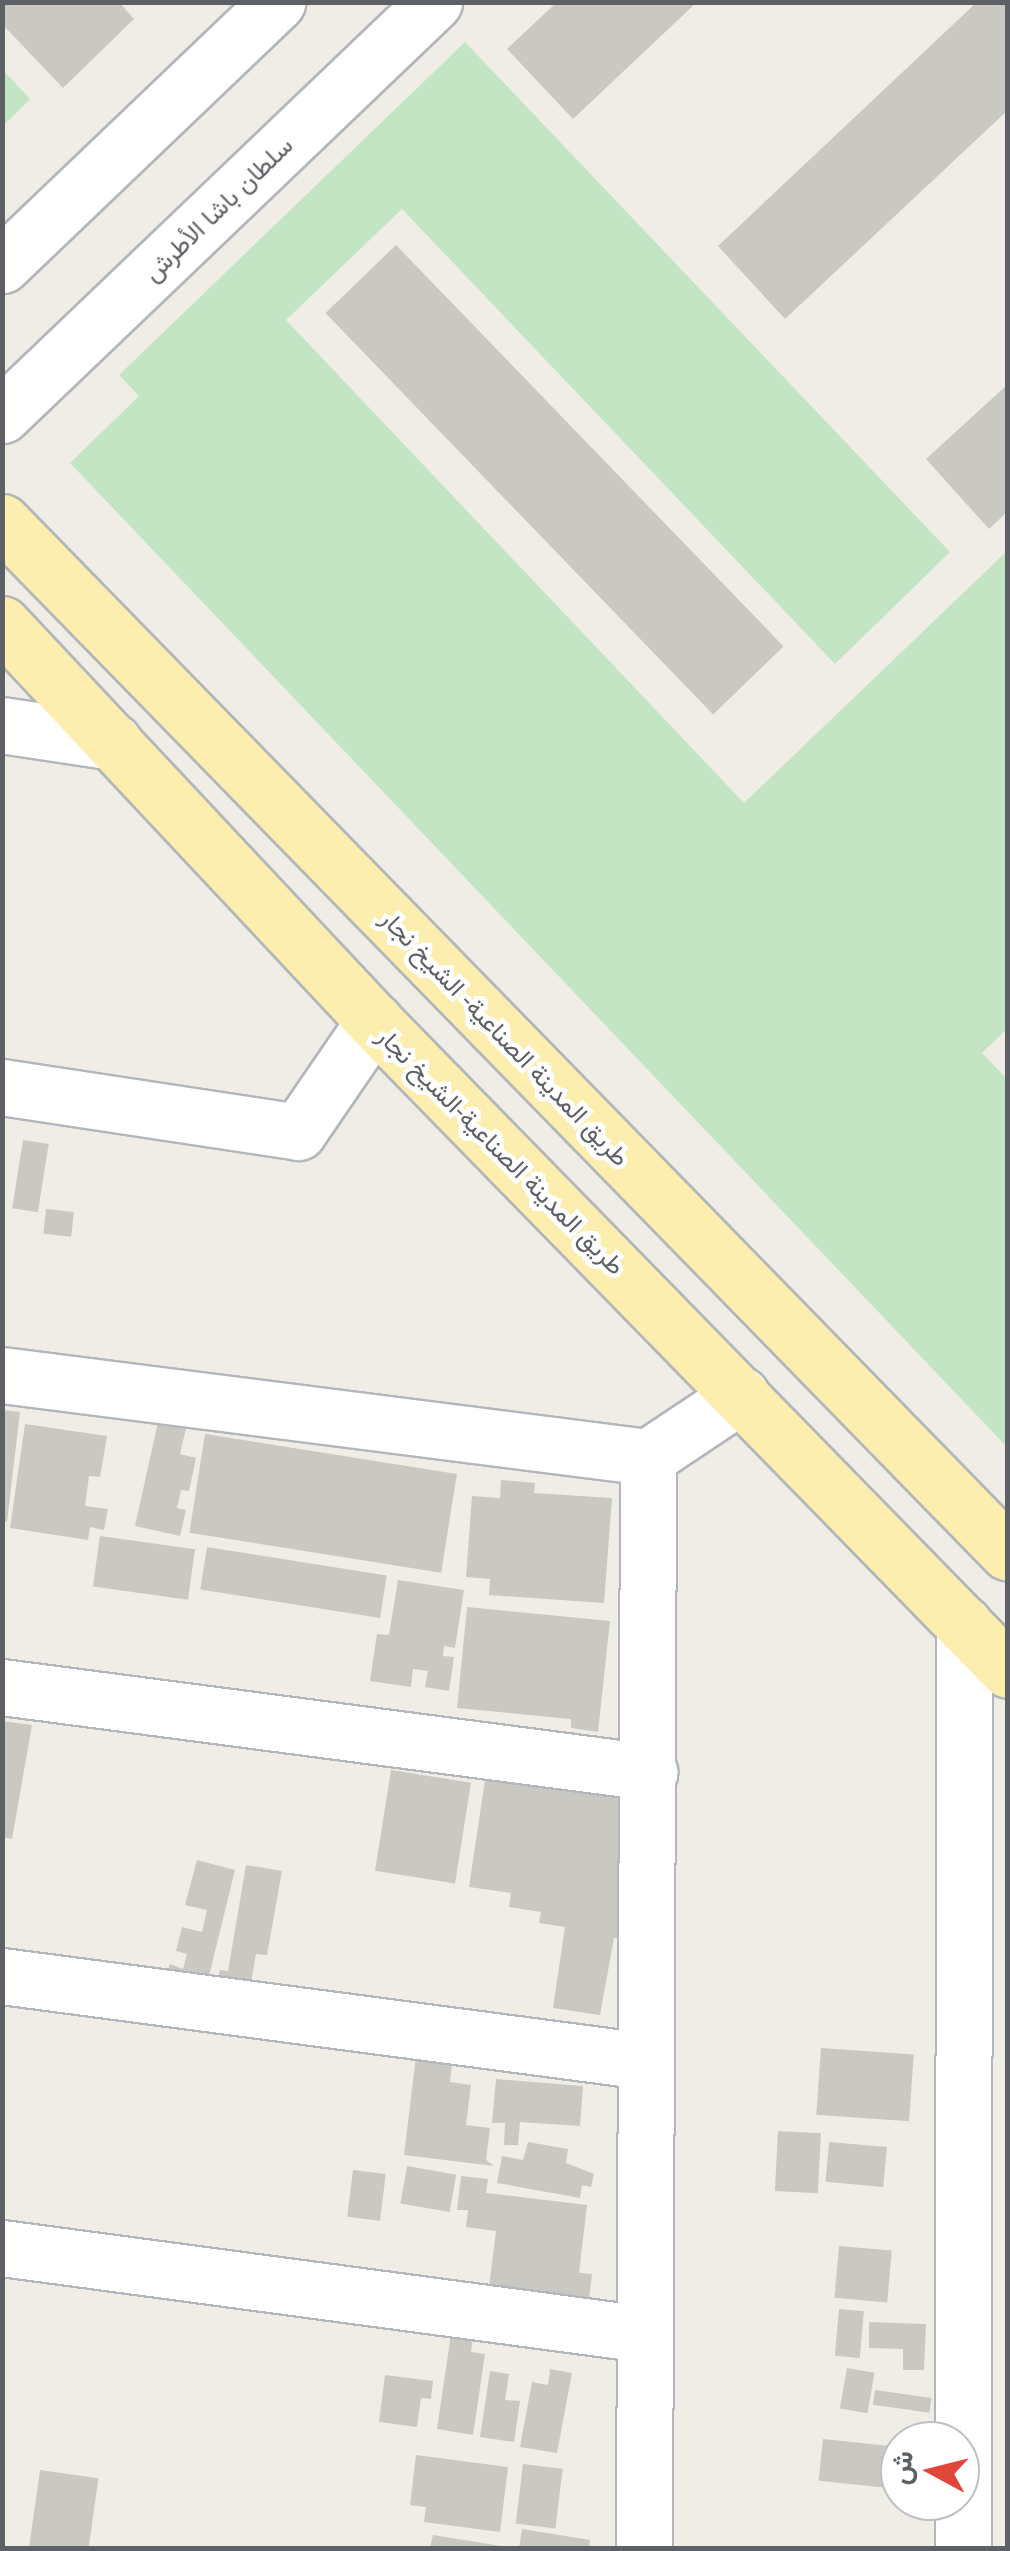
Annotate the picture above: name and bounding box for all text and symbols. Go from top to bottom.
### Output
street label: سلطان باشا الأطرش [137,130,299,288]
street label: طريق المدينة الصناعية- الشيخ نجار [375,904,635,1172]
street label: طريق المدينة الصناعية-الشيخ نجار [371,1021,631,1281]
north arrow [880,2421,980,2521]
text: ش [884,2449,919,2486]

